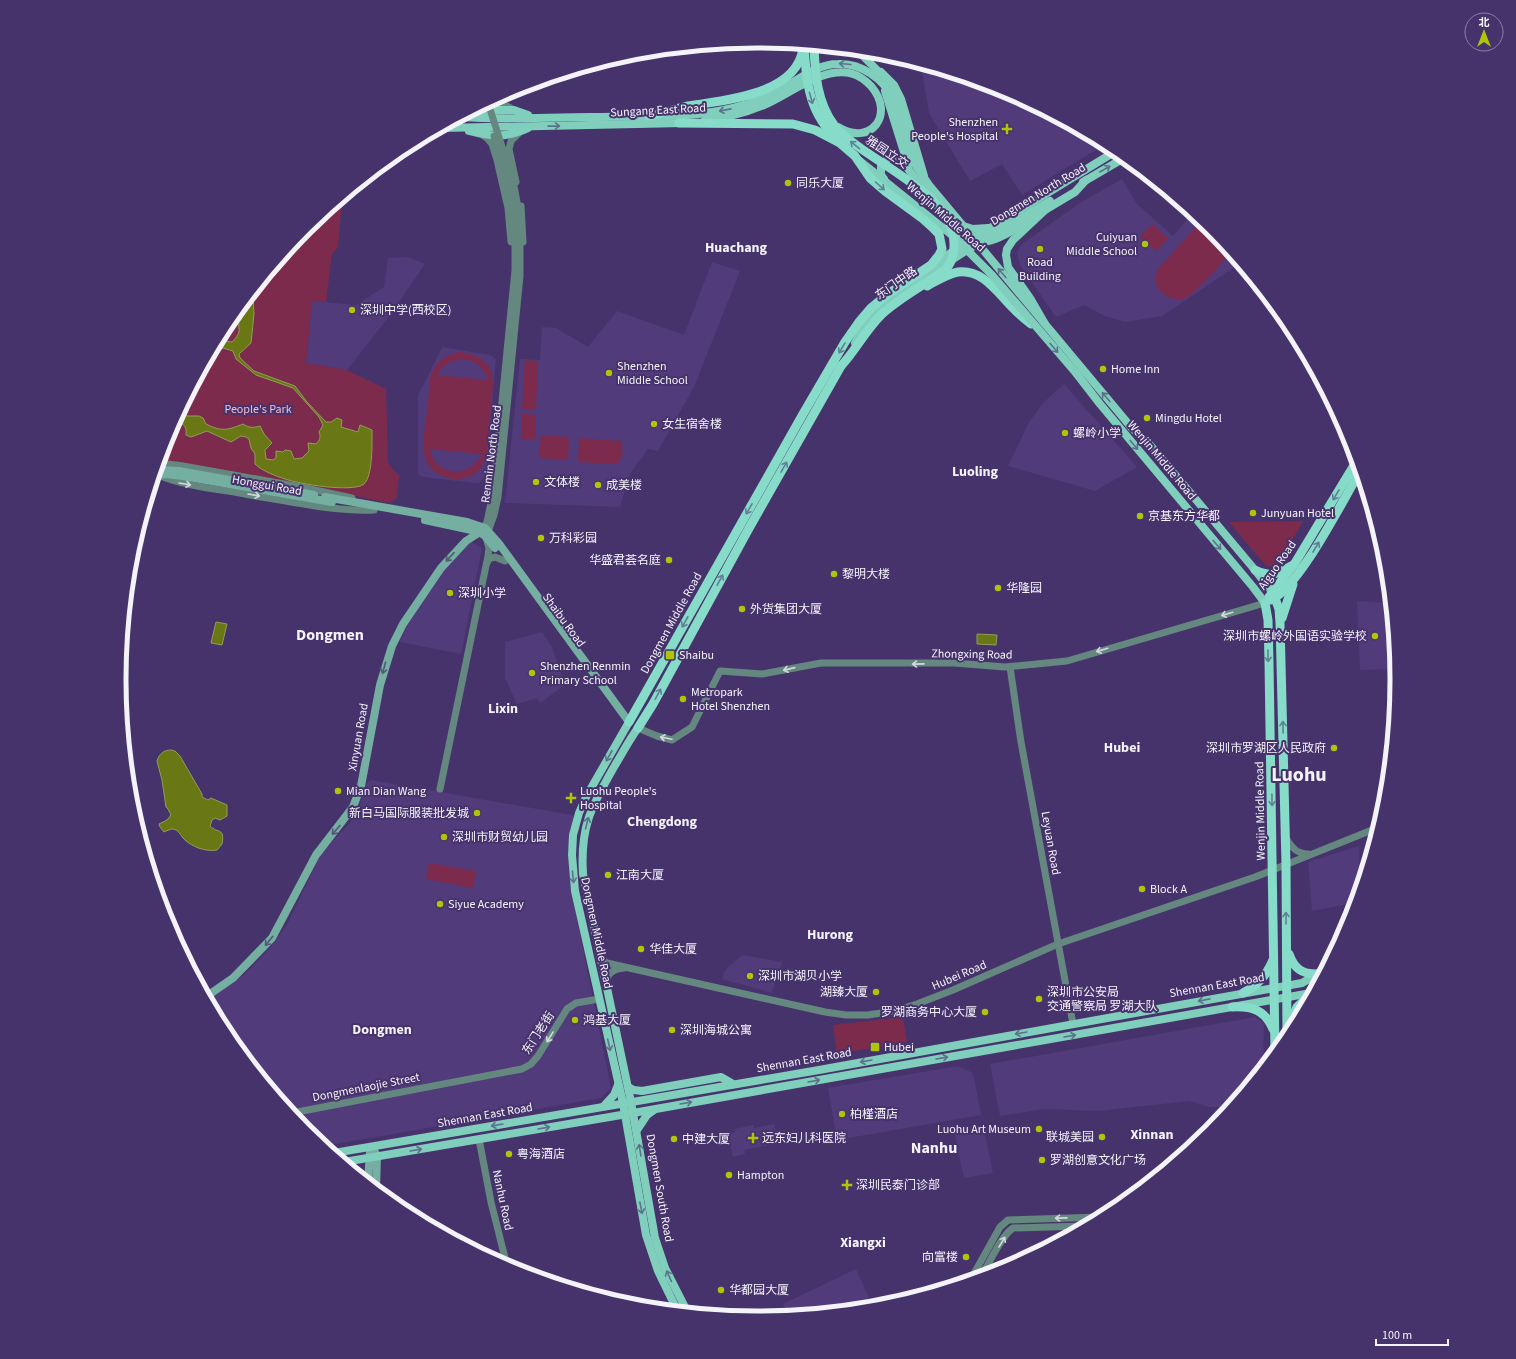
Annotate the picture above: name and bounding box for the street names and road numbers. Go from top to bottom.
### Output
street label: Sungang East Road [610,100,706,121]
street label: 雅园立交 [862,132,911,173]
street label: Dongmen North Road [987,159,1089,230]
street label: Wenjin Middle Road [903,178,989,256]
street label: 东门中路 [872,263,921,304]
street label: Renmin North Road [477,404,506,504]
street label: Wenjin Middle Road [1123,417,1200,504]
street label: Honggui Road [231,471,303,500]
street label: Aiguo Road [1254,537,1301,593]
street label: Dongmen Middle Road [636,569,706,677]
street label: Shaibu Road [538,590,589,651]
street label: Zhongxing Road [931,645,1013,664]
street label: Xinyuan Road [344,702,373,772]
street label: Wenjin Middle Road [1251,761,1270,861]
street label: Leyuan Road [1037,810,1064,876]
street label: Dongmen Middle Road [576,876,617,990]
street label: Hubei Road [929,956,989,995]
street label: Shennan East Road [1168,969,1266,1002]
street label: 东门老街 [518,1009,559,1058]
street label: Shennan East Road [755,1044,853,1077]
street label: Dongmenlaojie Street [311,1069,421,1106]
street label: Shennan East Road [436,1099,534,1132]
street label: Dongmen South Road [642,1133,677,1244]
street label: Nanhu Road [488,1168,517,1232]

